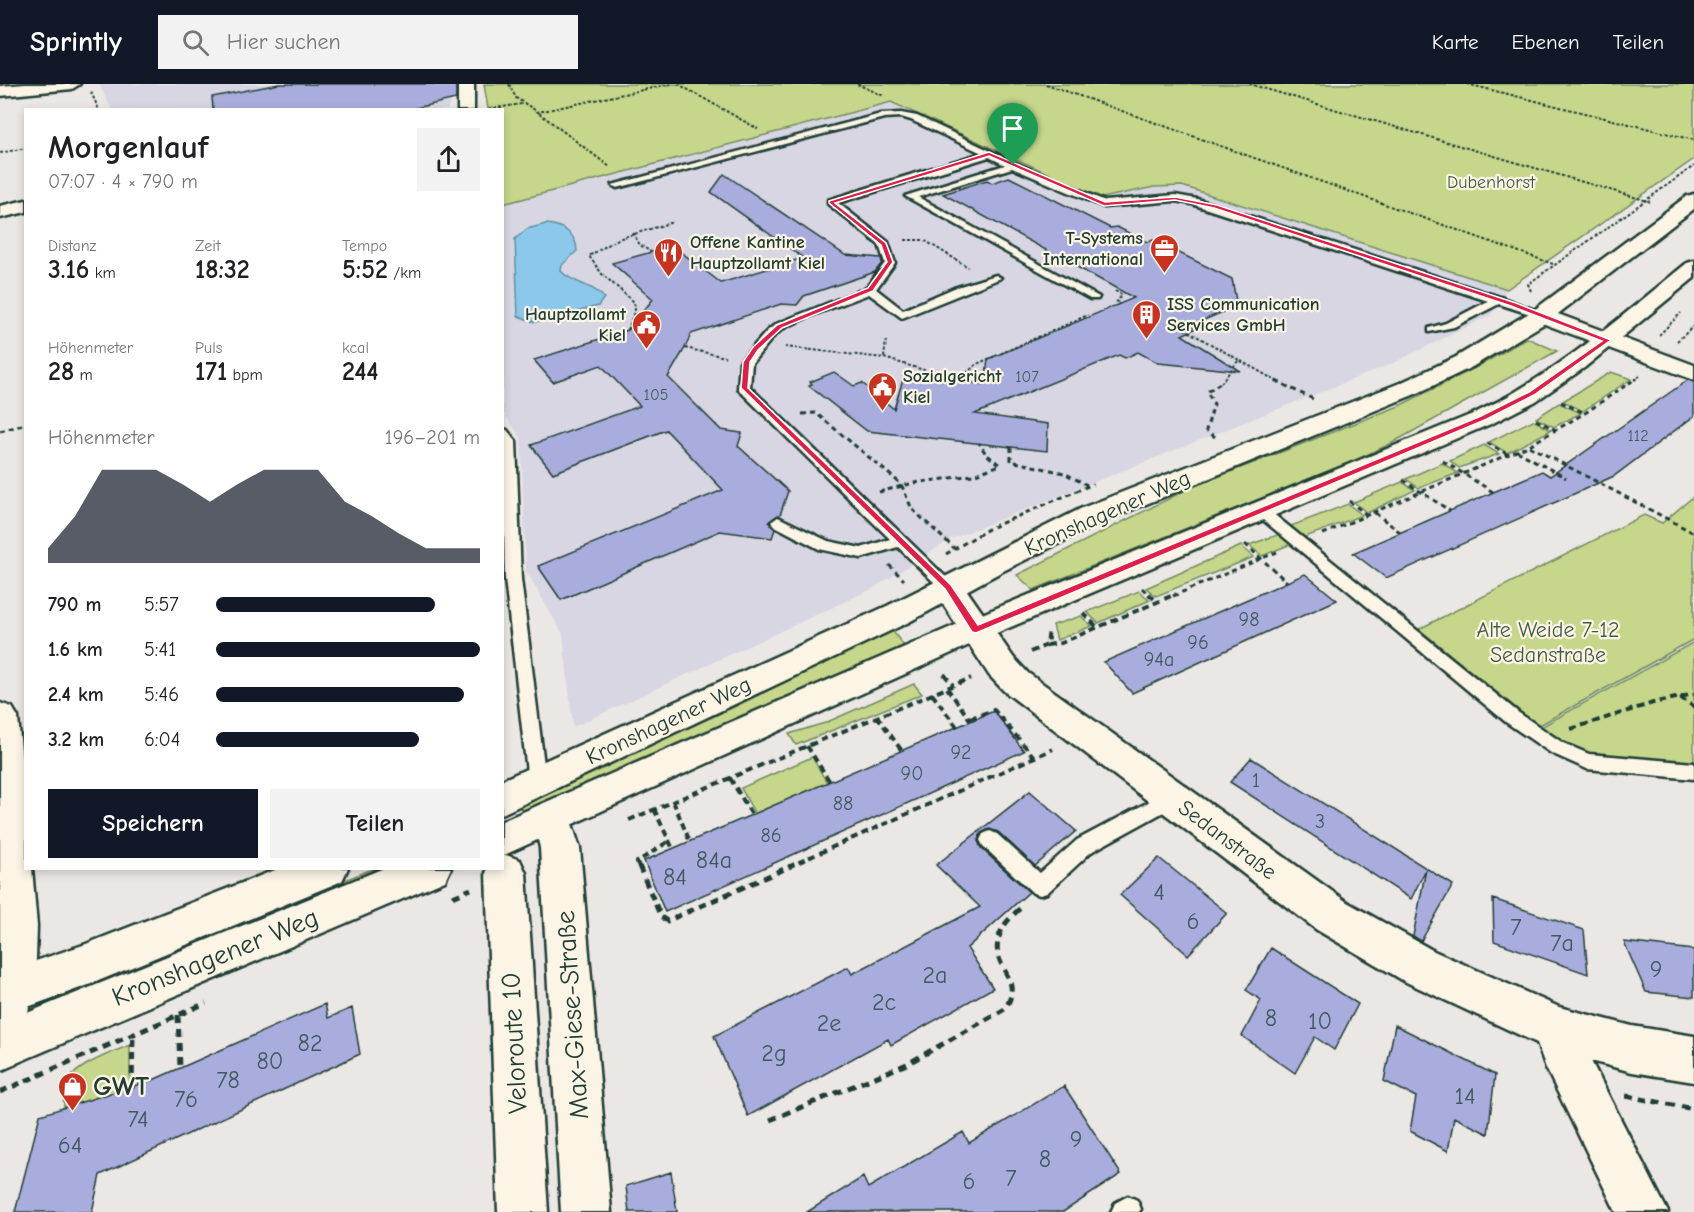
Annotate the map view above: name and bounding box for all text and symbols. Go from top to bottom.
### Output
search box [158,15,578,69]
text: Sprintly [30,26,122,58]
icon: search [179,26,212,59]
text: Hier suchen [227,29,341,55]
text: Karte [1432,30,1479,54]
text: Ebenen [1512,30,1580,54]
text: Teilen [1613,30,1664,54]
pin [987,103,1038,165]
icon: arrive [996,112,1029,145]
text: Morgenlauf [48,128,208,166]
button: share [417,128,480,191]
text: 07:07 · 4 × 790 m [48,170,198,193]
park label: Dubenhorst [1447,172,1536,193]
place label: T-Systems International [1043,228,1143,270]
place label: Offene Kantine Hauptzollamt Kiel [690,232,825,274]
office icon: T-Systems International [1148,232,1180,274]
restaurant icon: Offene Kantine Hauptzollamt Kiel [653,236,685,278]
text: Distanz [48,237,97,255]
text: Zeit [195,237,221,255]
text: Tempo [342,237,387,255]
text: 3.16 [48,255,89,285]
text: 18:32 [195,255,250,285]
text: 5:52 [342,255,388,285]
text: km [89,264,116,282]
text: /km [388,264,421,282]
place label: ISS Communication Services GmbH [1167,294,1320,336]
building icon: ISS Communication Services GmbH [1130,298,1162,340]
place label: Hauptzollamt Kiel [525,304,627,346]
public building icon: Hauptzollamt Kiel [631,308,663,350]
text: Höhenmeter [48,339,133,357]
text: Puls [195,339,222,357]
text: kcal [342,339,369,357]
text: 28 [48,357,74,387]
text: 171 [195,357,227,387]
text: 244 [342,357,379,387]
text: m [74,366,93,384]
text: bpm [227,366,263,384]
place label: Sozialgericht Kiel [903,366,1003,408]
house number: 107 [1015,368,1039,386]
public building icon: Sozialgericht Kiel [866,370,898,412]
house number: 105 [644,386,668,404]
text: Höhenmeter [48,426,155,449]
text: 196–201 m [385,426,480,449]
house number: 112 [1627,427,1649,445]
street label: Kronshagener Weg [1020,465,1194,561]
text: 790 m [48,593,102,616]
text: 5:57 [144,593,179,616]
house number: 98 [1239,608,1259,631]
park label: Alte Weide 7-12 Sedanstraße [1477,617,1619,668]
house number: 96 [1187,631,1209,654]
text: 1.6 km [48,638,103,661]
text: 5:41 [144,638,176,661]
house number: 94a [1144,648,1174,671]
street label: Kronshagener Weg [582,671,755,771]
text: 2.4 km [48,683,104,706]
text: 5:46 [144,683,179,706]
text: 3.2 km [48,728,104,751]
text: 6:04 [144,728,180,751]
house number: 92 [950,741,972,764]
house number: 90 [901,762,923,785]
house number: 1 [1252,769,1260,792]
button: Speichern [48,789,258,858]
button: Teilen [270,789,480,858]
house number: 88 [833,792,853,815]
street label: Sedanstraße [1173,794,1282,885]
house number: 3 [1315,810,1325,833]
house number: 86 [760,824,782,847]
house number: 84a [696,846,732,874]
house number: 84 [663,863,687,891]
house number: 4 [1153,878,1165,906]
street label: Kronshagener Weg [108,902,323,1013]
house number: 6 [1186,907,1200,935]
street label: Max-Giese-Straße [550,910,595,1120]
house number: 7 [1510,913,1522,941]
house number: 7a [1550,929,1574,957]
house number: 9 [1650,955,1662,983]
house number: 2a [923,961,947,989]
street label: Veloroute 10 [495,971,534,1114]
house number: 2c [872,988,896,1016]
house number: 8 [1265,1004,1277,1032]
house number: 10 [1308,1007,1332,1035]
house number: 2e [817,1009,841,1037]
house number: 82 [298,1029,322,1057]
house number: 2g [761,1039,787,1067]
house number: 80 [257,1047,283,1075]
house number: 78 [216,1066,240,1094]
shop icon: GWT [56,1070,88,1112]
place label: GWT [93,1071,149,1102]
house number: 14 [1454,1082,1476,1110]
house number: 76 [174,1085,198,1113]
house number: 74 [127,1105,149,1133]
house number: 9 [1070,1125,1082,1153]
house number: 64 [58,1131,82,1159]
house number: 8 [1039,1145,1051,1173]
house number: 7 [1005,1164,1017,1192]
house number: 6 [962,1167,976,1195]

